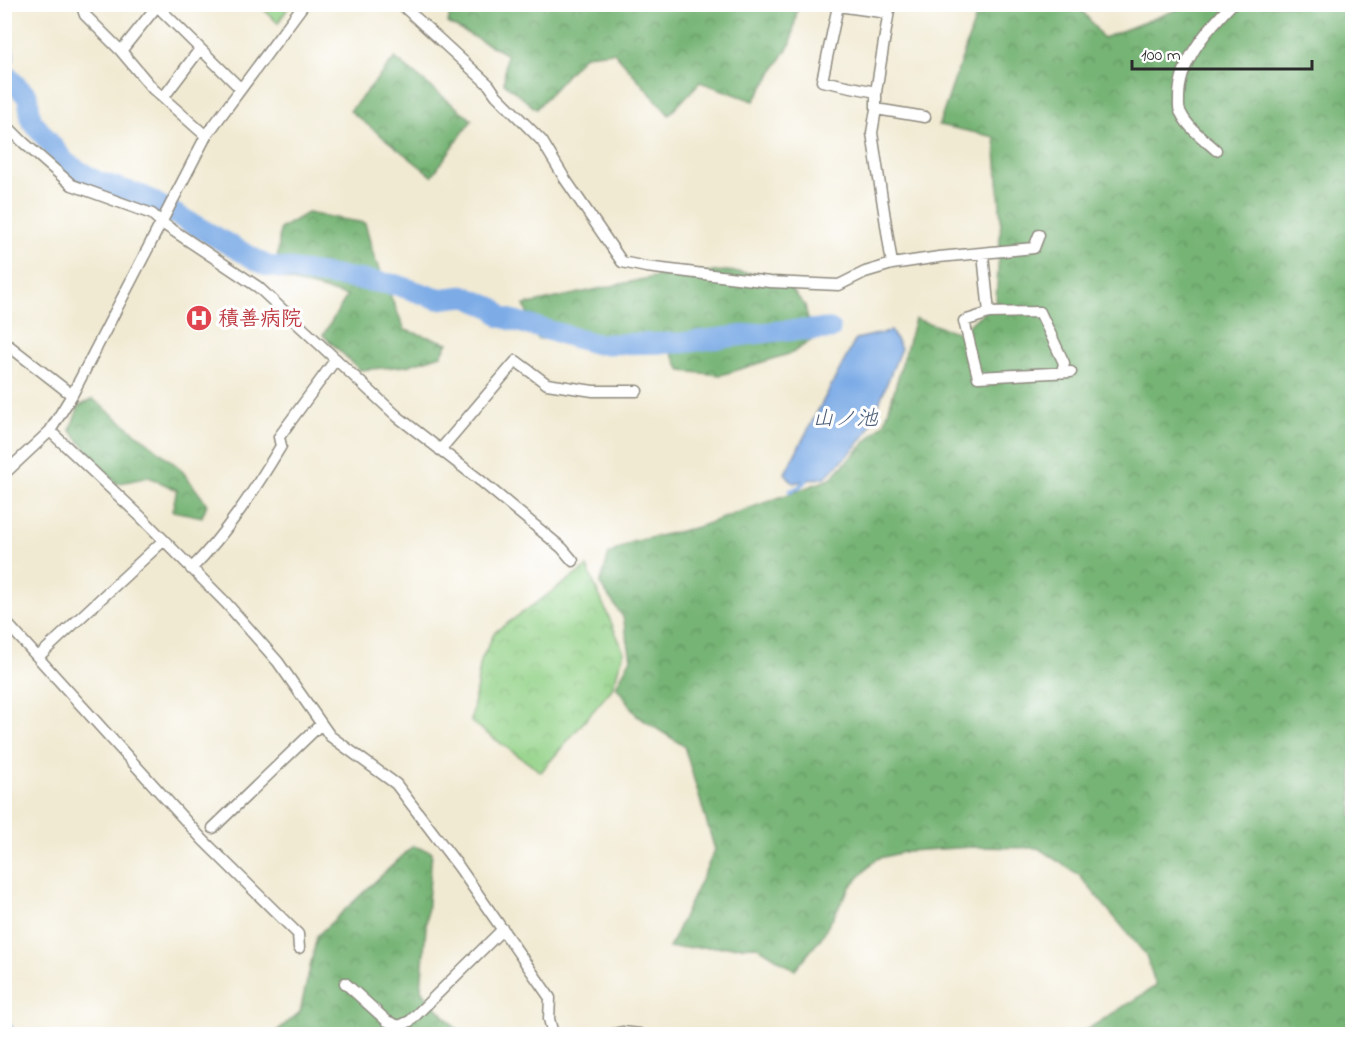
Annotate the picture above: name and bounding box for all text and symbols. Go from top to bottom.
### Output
scale bar [1132,33,1312,71]
text: 100 m [1141,43,1181,69]
hospital icon: 積善病院 [184,303,214,333]
place label: 積善病院 [218,305,302,335]
water label: 山ノ池 [812,404,879,436]

